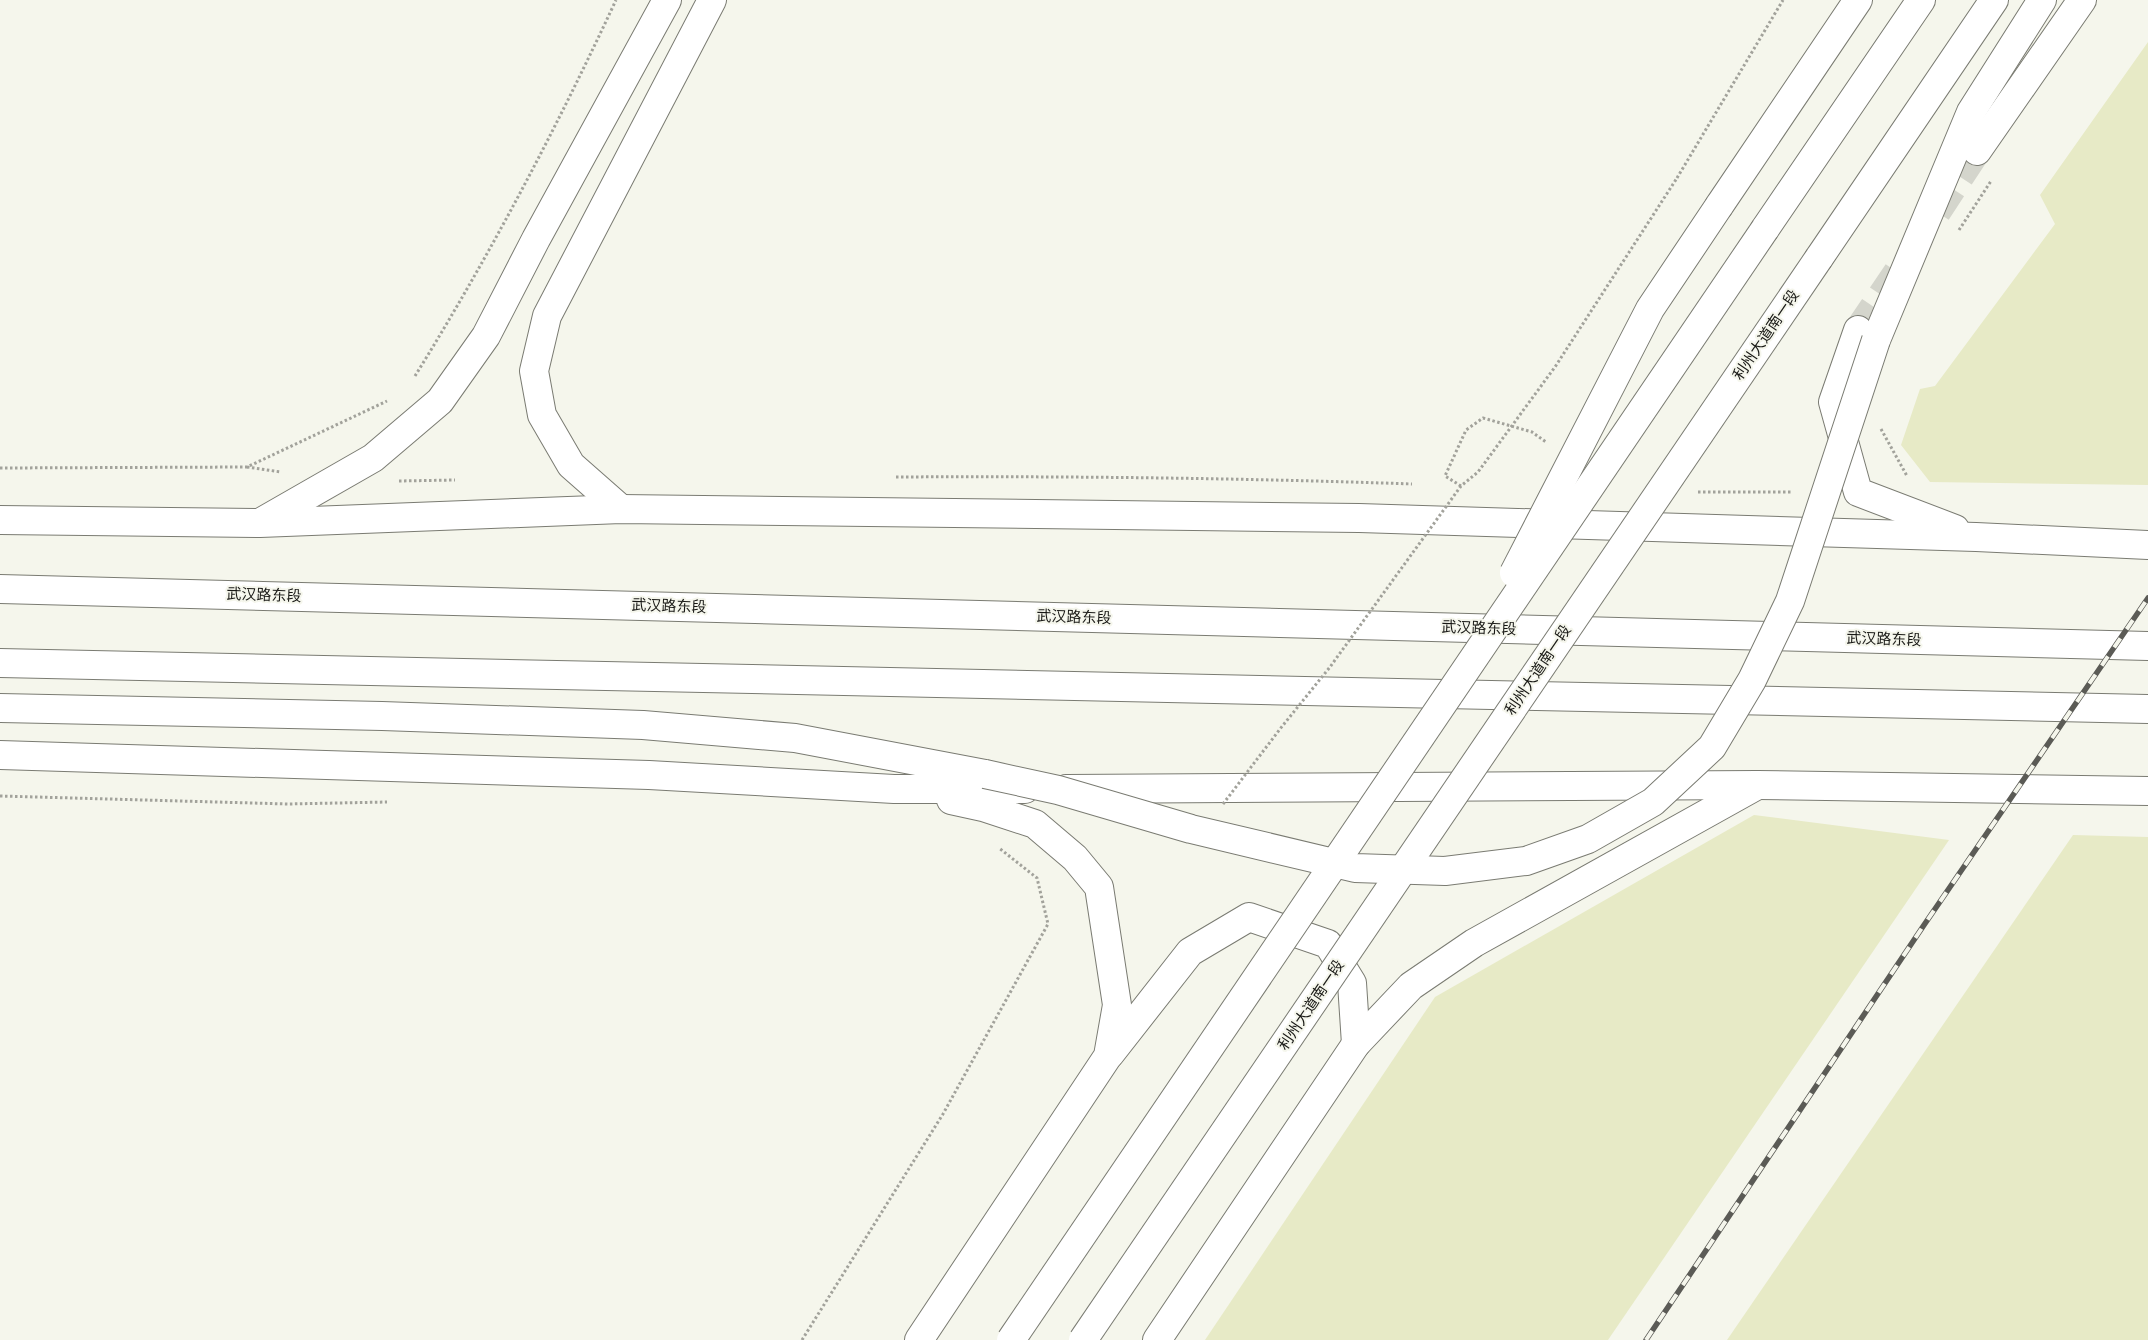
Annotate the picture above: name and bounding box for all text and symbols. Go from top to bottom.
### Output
street label: 利州大道南一段 [1729,286,1803,384]
street label: 武汉路东段 [226,585,302,605]
street label: 武汉路东段 [631,596,707,616]
street label: 武汉路东段 [1036,607,1112,627]
street label: 武汉路东段 [1441,618,1517,638]
street label: 利州大道南一段 [1501,621,1575,719]
street label: 武汉路东段 [1846,629,1922,649]
street label: 利州大道南一段 [1274,956,1348,1054]

